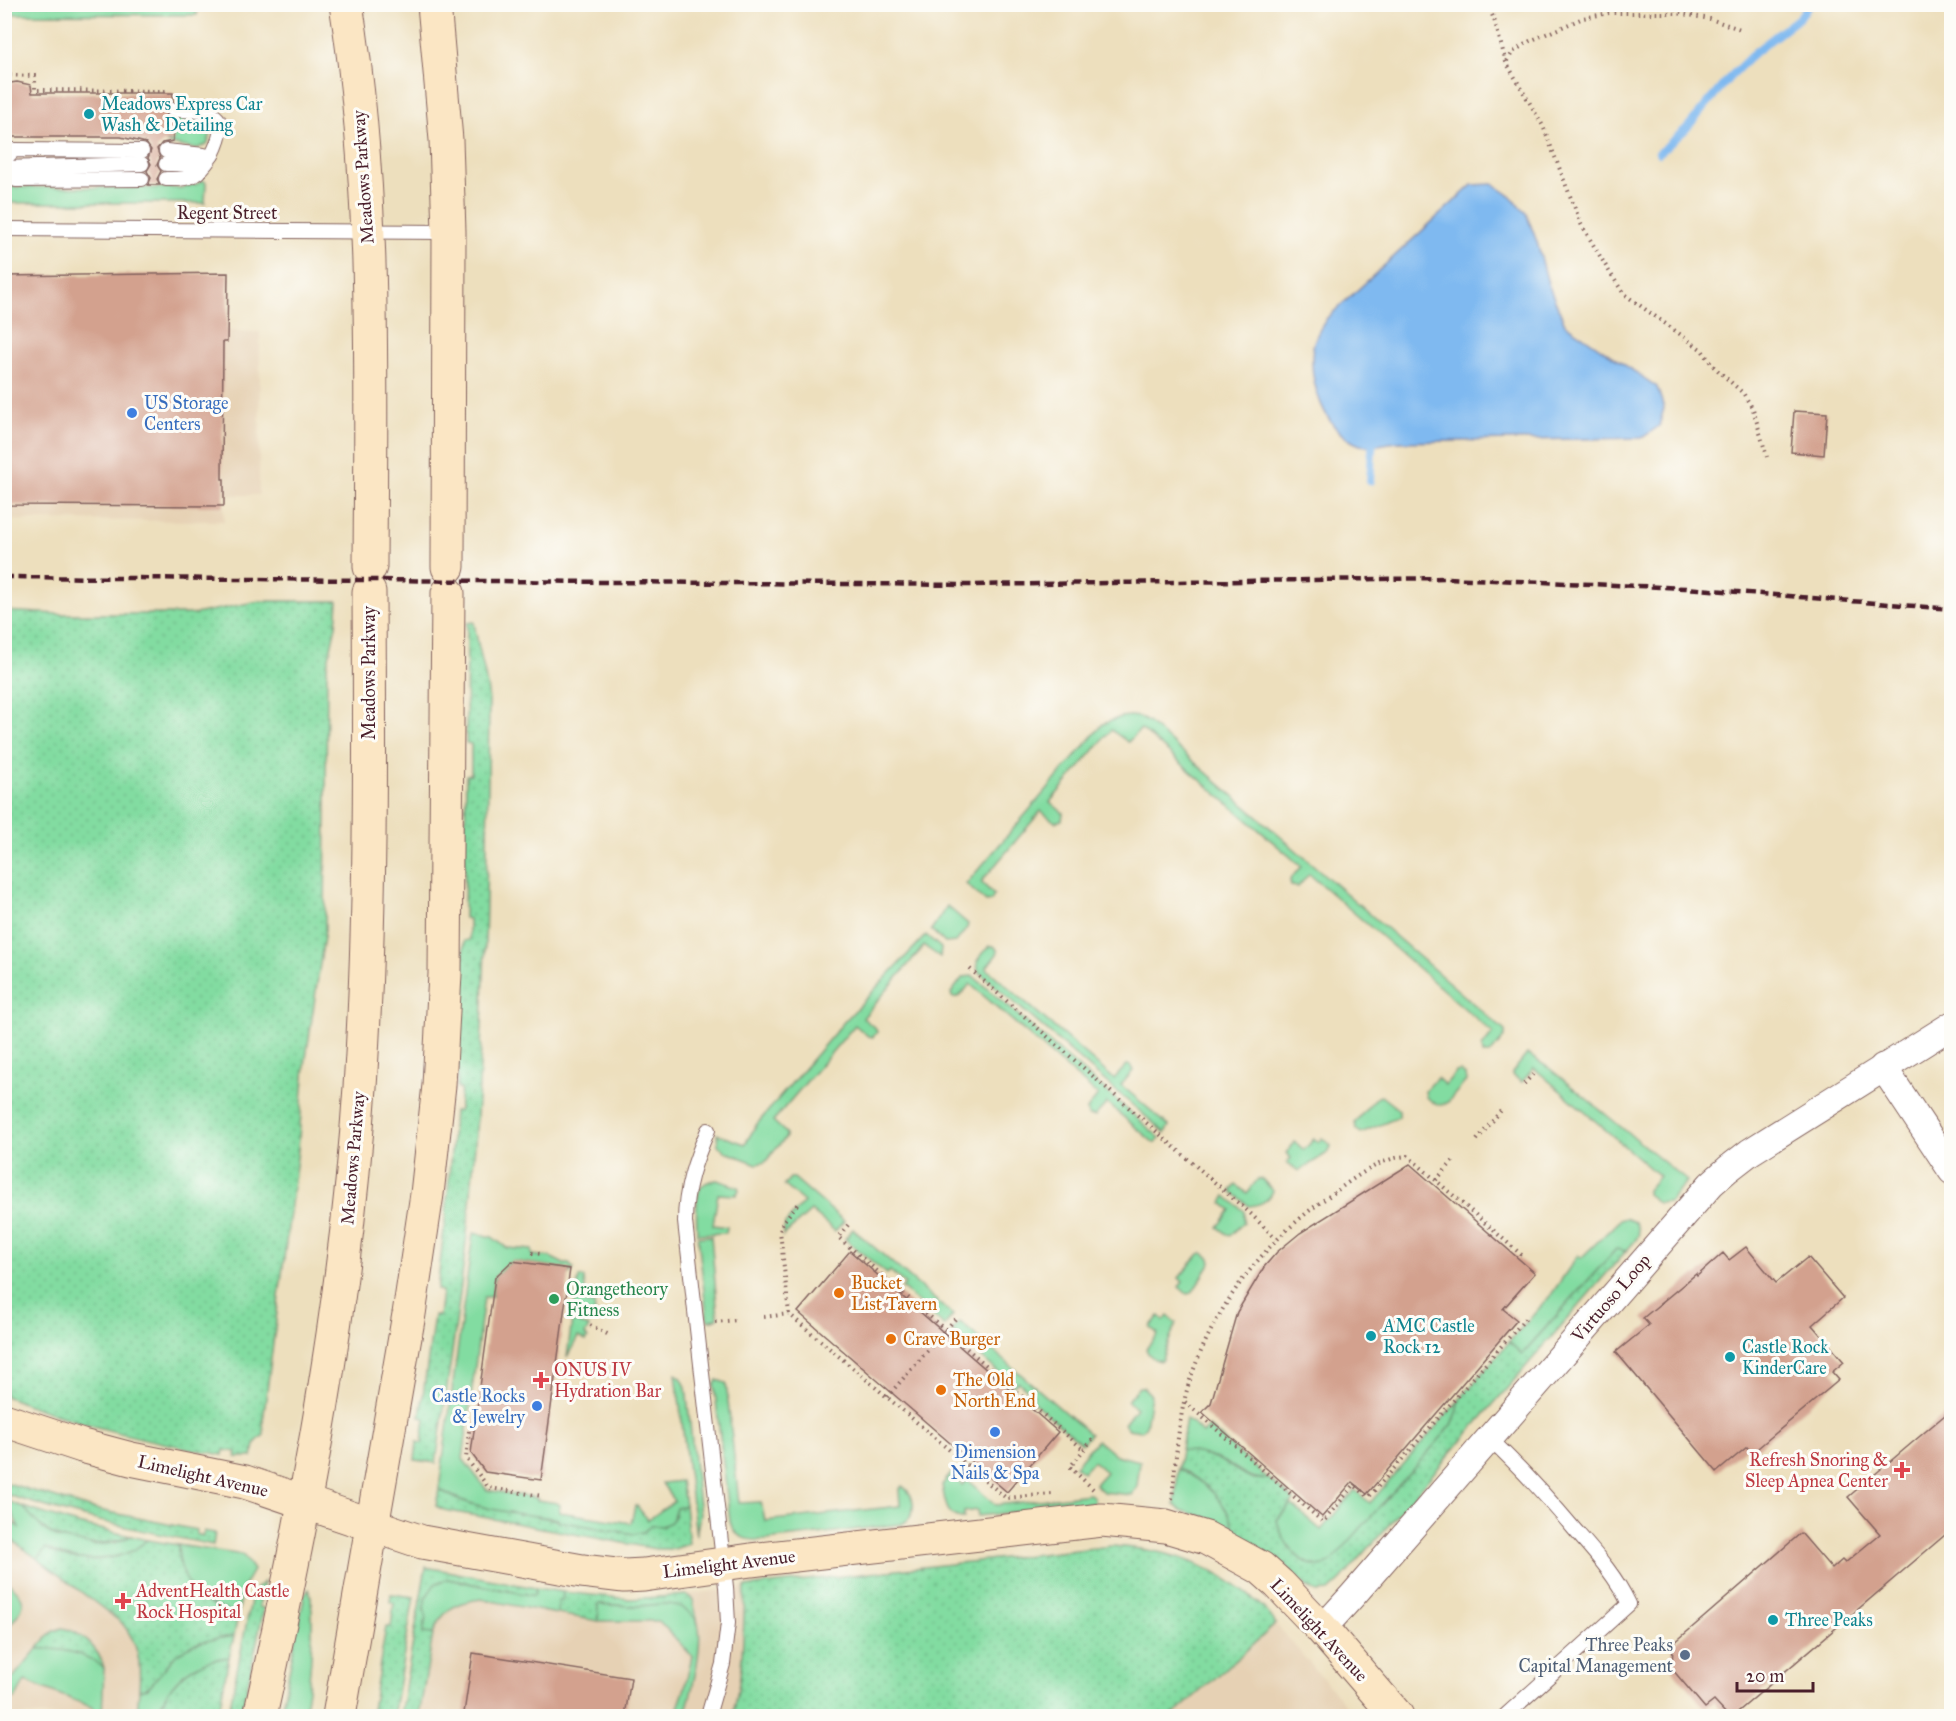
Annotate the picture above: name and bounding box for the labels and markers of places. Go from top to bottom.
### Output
place label: Meadows Express Car Wash & Detailing [101,93,263,137]
marker: Meadows Express Car Wash & Detailing [82,107,96,121]
place label: US Storage Centers [144,392,228,435]
marker: US Storage Centers [125,406,139,420]
place label: Bucket List Tavern [851,1272,937,1315]
place label: Orangetheory Fitness [566,1278,668,1321]
marker: Bucket List Tavern [832,1286,846,1300]
marker: Orangetheory Fitness [547,1292,561,1306]
place label: AMC Castle Rock 12 [1382,1315,1475,1358]
place label: Crave Burger [903,1328,1000,1351]
marker: AMC Castle Rock 12 [1364,1329,1378,1343]
marker: Crave Burger [884,1332,898,1346]
place label: Castle Rock KinderCare [1742,1336,1829,1379]
marker: Castle Rock KinderCare [1723,1350,1737,1364]
place label: ONUS IV Hydration Bar [554,1359,661,1402]
place label: The Old North End [953,1369,1036,1412]
marker: ONUS IV Hydration Bar [532,1371,550,1389]
marker: The Old North End [934,1383,948,1397]
place label: Castle Rocks & Jewelry [432,1385,526,1429]
marker: Castle Rocks & Jewelry [530,1399,544,1413]
marker: Dimension Nails & Spa [988,1425,1002,1439]
place label: Dimension Nails & Spa [951,1441,1040,1484]
place label: Refresh Snoring & Sleep Apnea Center [1745,1449,1888,1492]
marker: Refresh Snoring & Sleep Apnea Center [1893,1461,1911,1479]
place label: AdventHealth Castle Rock Hospital [135,1580,290,1623]
marker: AdventHealth Castle Rock Hospital [114,1592,132,1610]
place label: Three Peaks [1785,1609,1873,1631]
marker: Three Peaks [1766,1613,1780,1627]
place label: Three Peaks Capital Management [1519,1634,1674,1678]
marker: Three Peaks Capital Management [1678,1648,1692,1662]

